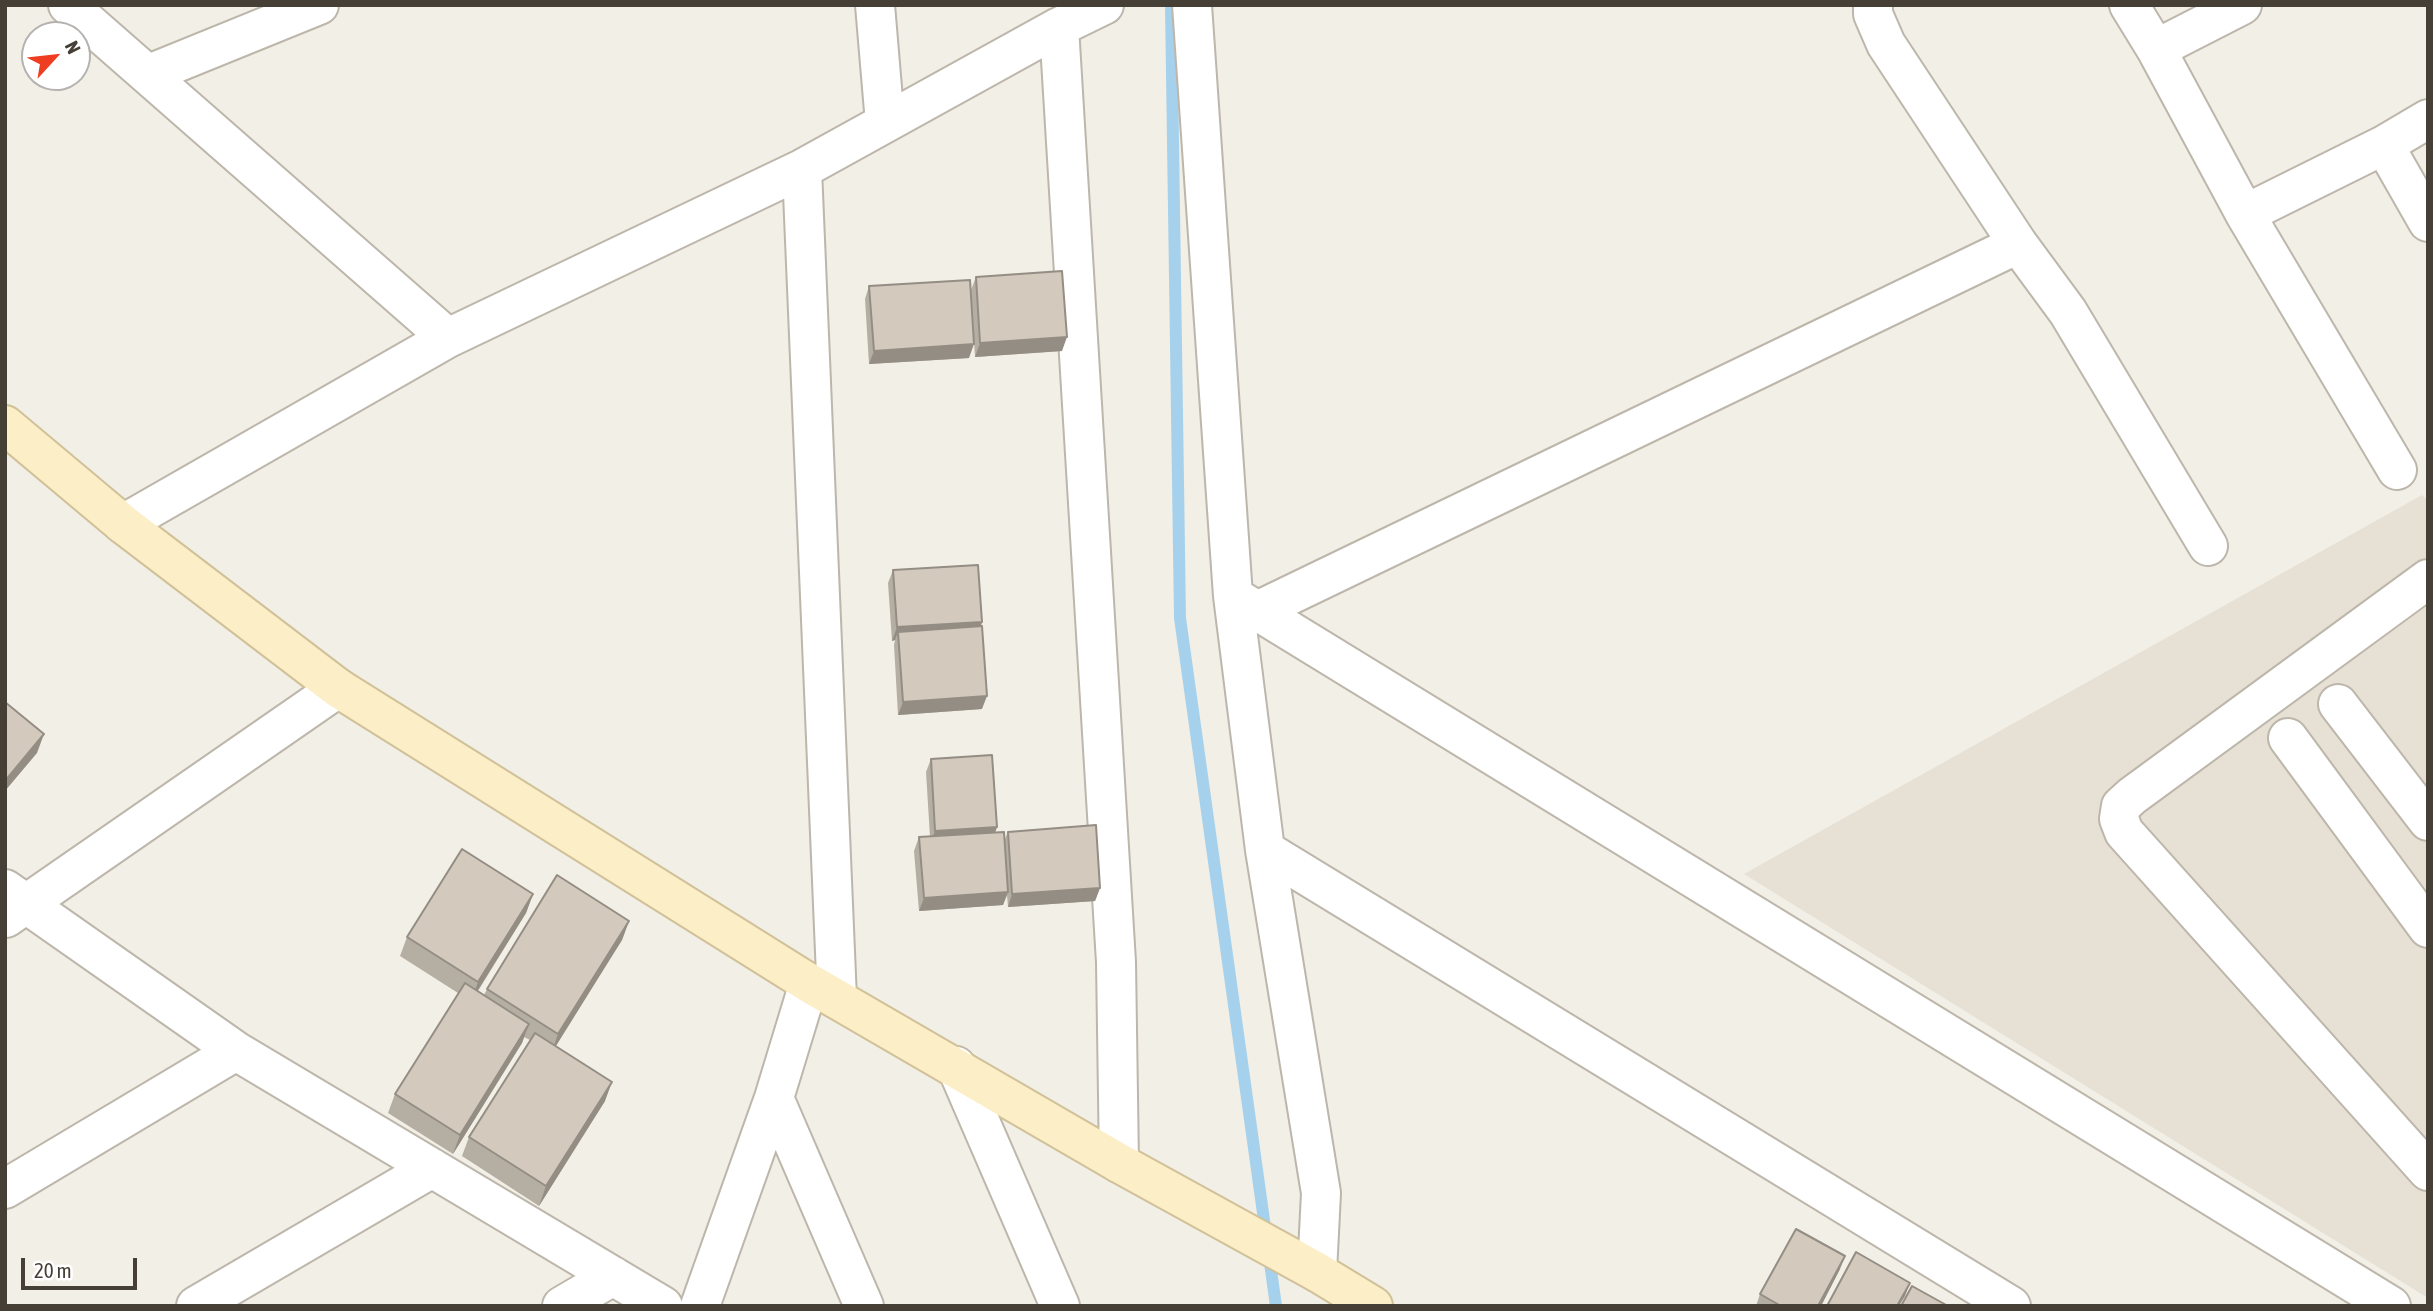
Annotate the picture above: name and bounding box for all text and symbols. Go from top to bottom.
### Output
north arrow [21,21,91,91]
text: N [61,37,85,57]
scale bar [24,1244,140,1288]
text: 20 m [34,1258,72,1282]

